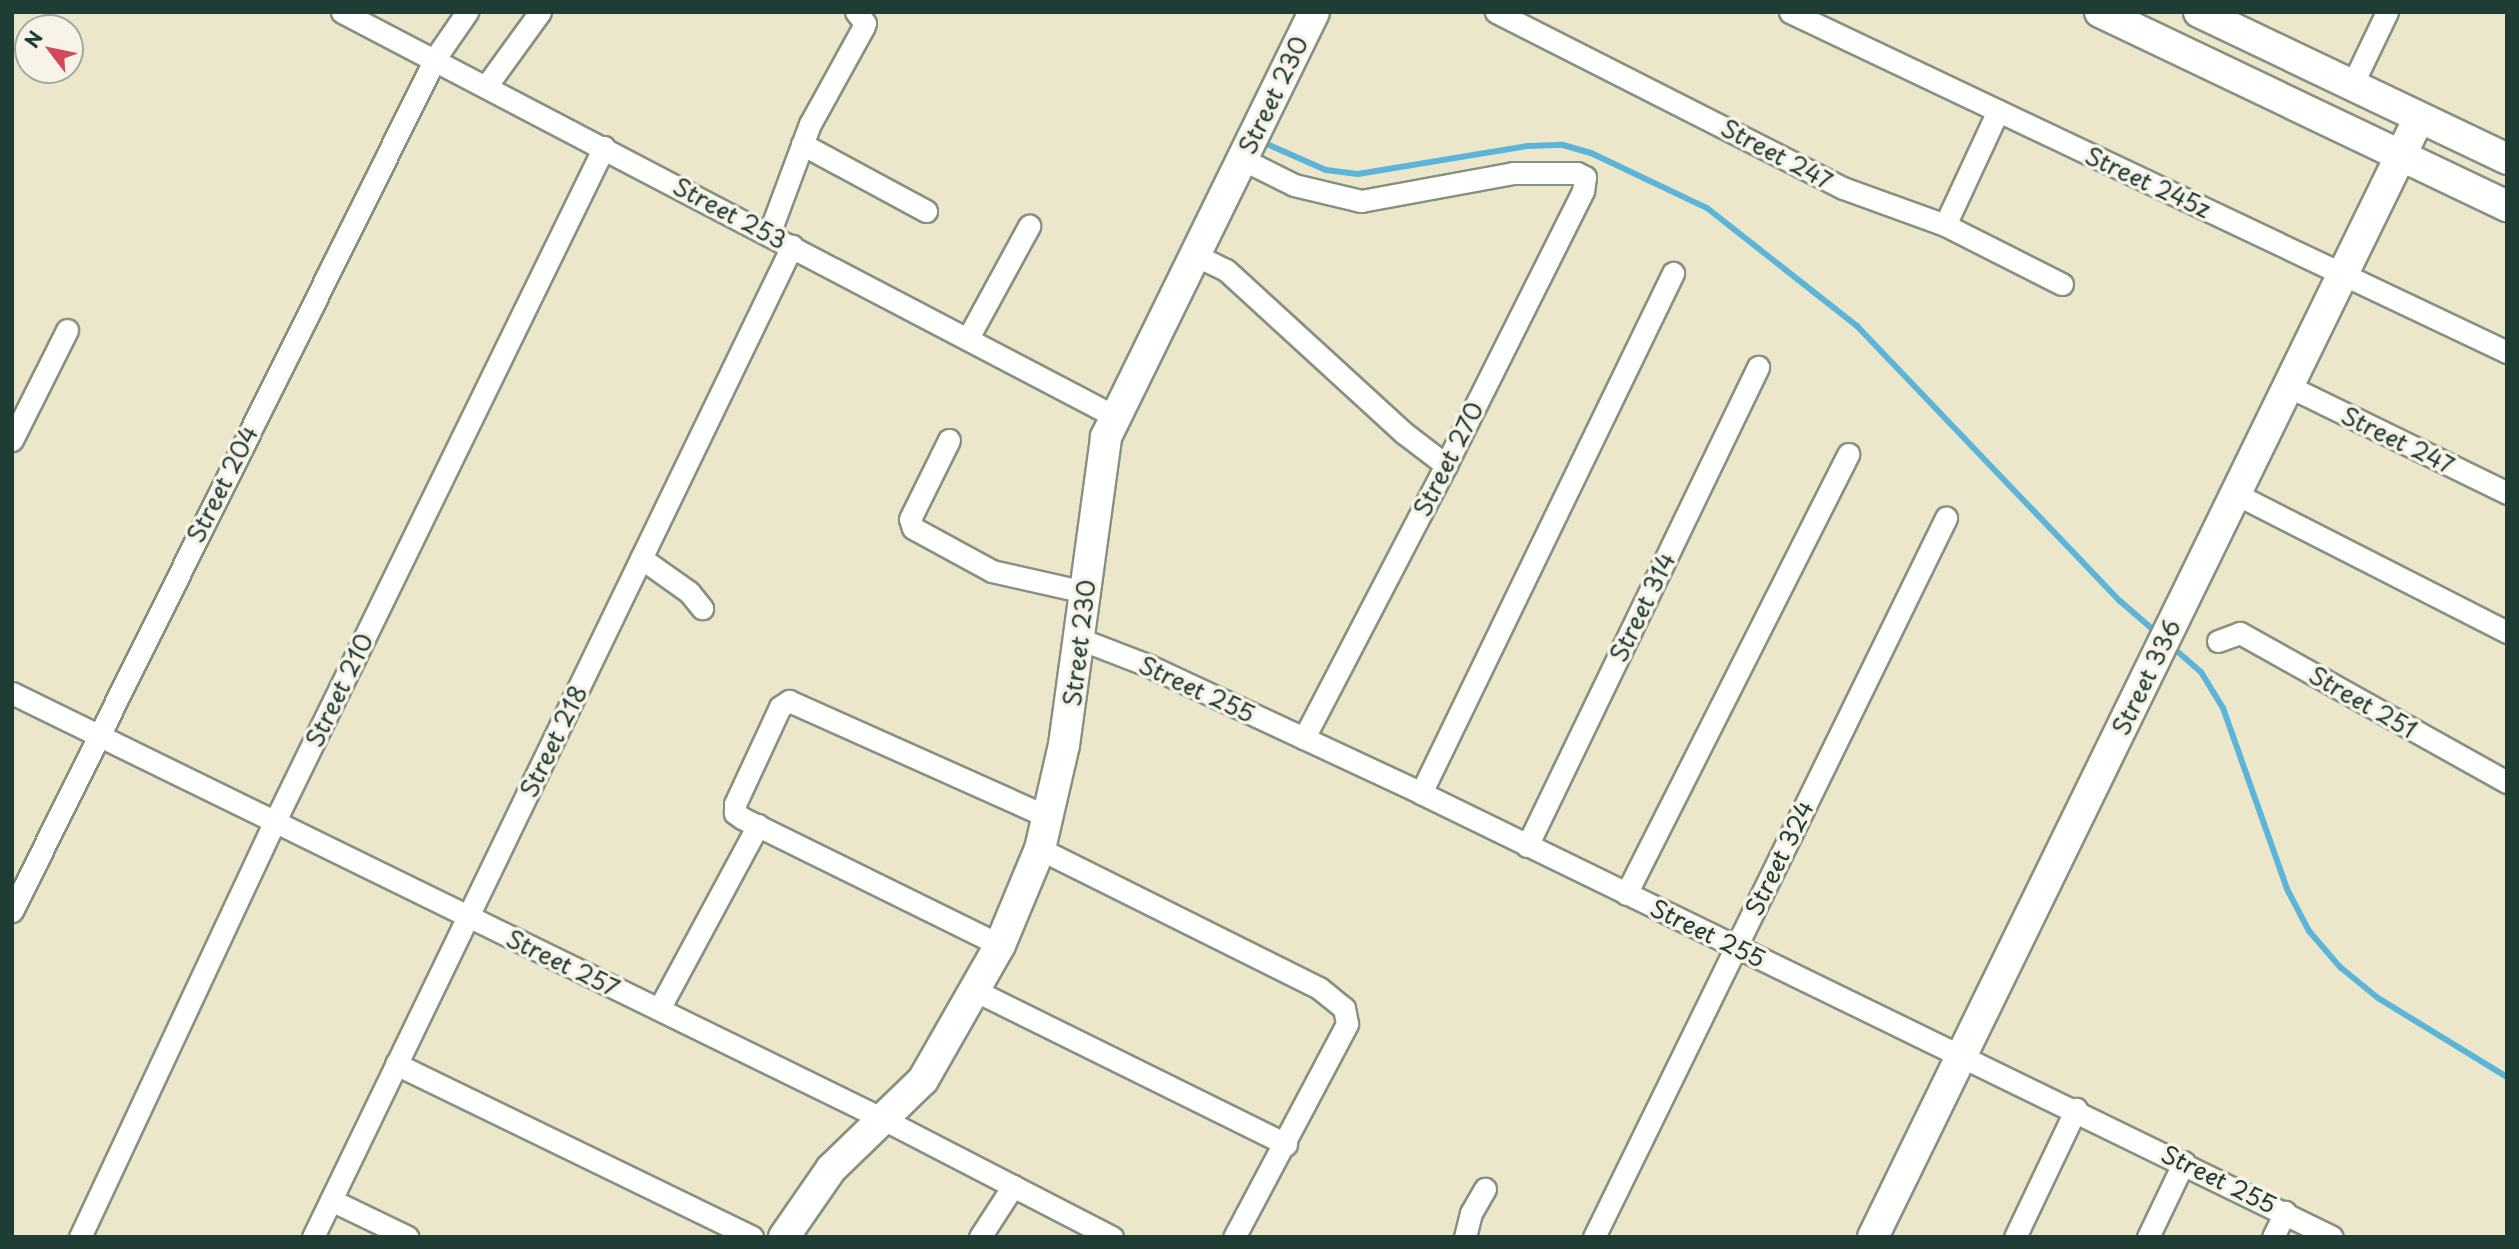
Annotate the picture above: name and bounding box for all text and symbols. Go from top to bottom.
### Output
north arrow [14,14,84,84]
text: N [17,25,49,53]
street label: Street 230 [1232,31,1314,159]
street label: Street 247 [1716,112,1838,196]
street label: Street 245z [2080,140,2216,224]
street label: Street 253 [667,171,793,255]
street label: Street 270 [1406,396,1490,522]
street label: Street 247 [2336,400,2460,480]
street label: Street 204 [180,420,264,548]
street label: Street 314 [1603,547,1681,667]
street label: Street 230 [1057,577,1101,709]
street label: Street 336 [2105,613,2187,741]
street label: Street 210 [299,628,379,752]
street label: Street 255 [1133,649,1261,729]
street label: Street 251 [2303,659,2423,745]
street label: Street 218 [513,679,593,803]
street label: Street 324 [1738,795,1820,921]
street label: Street 255 [1645,892,1771,974]
street label: Street 257 [501,923,625,1003]
street label: Street 255 [2156,1138,2282,1220]

